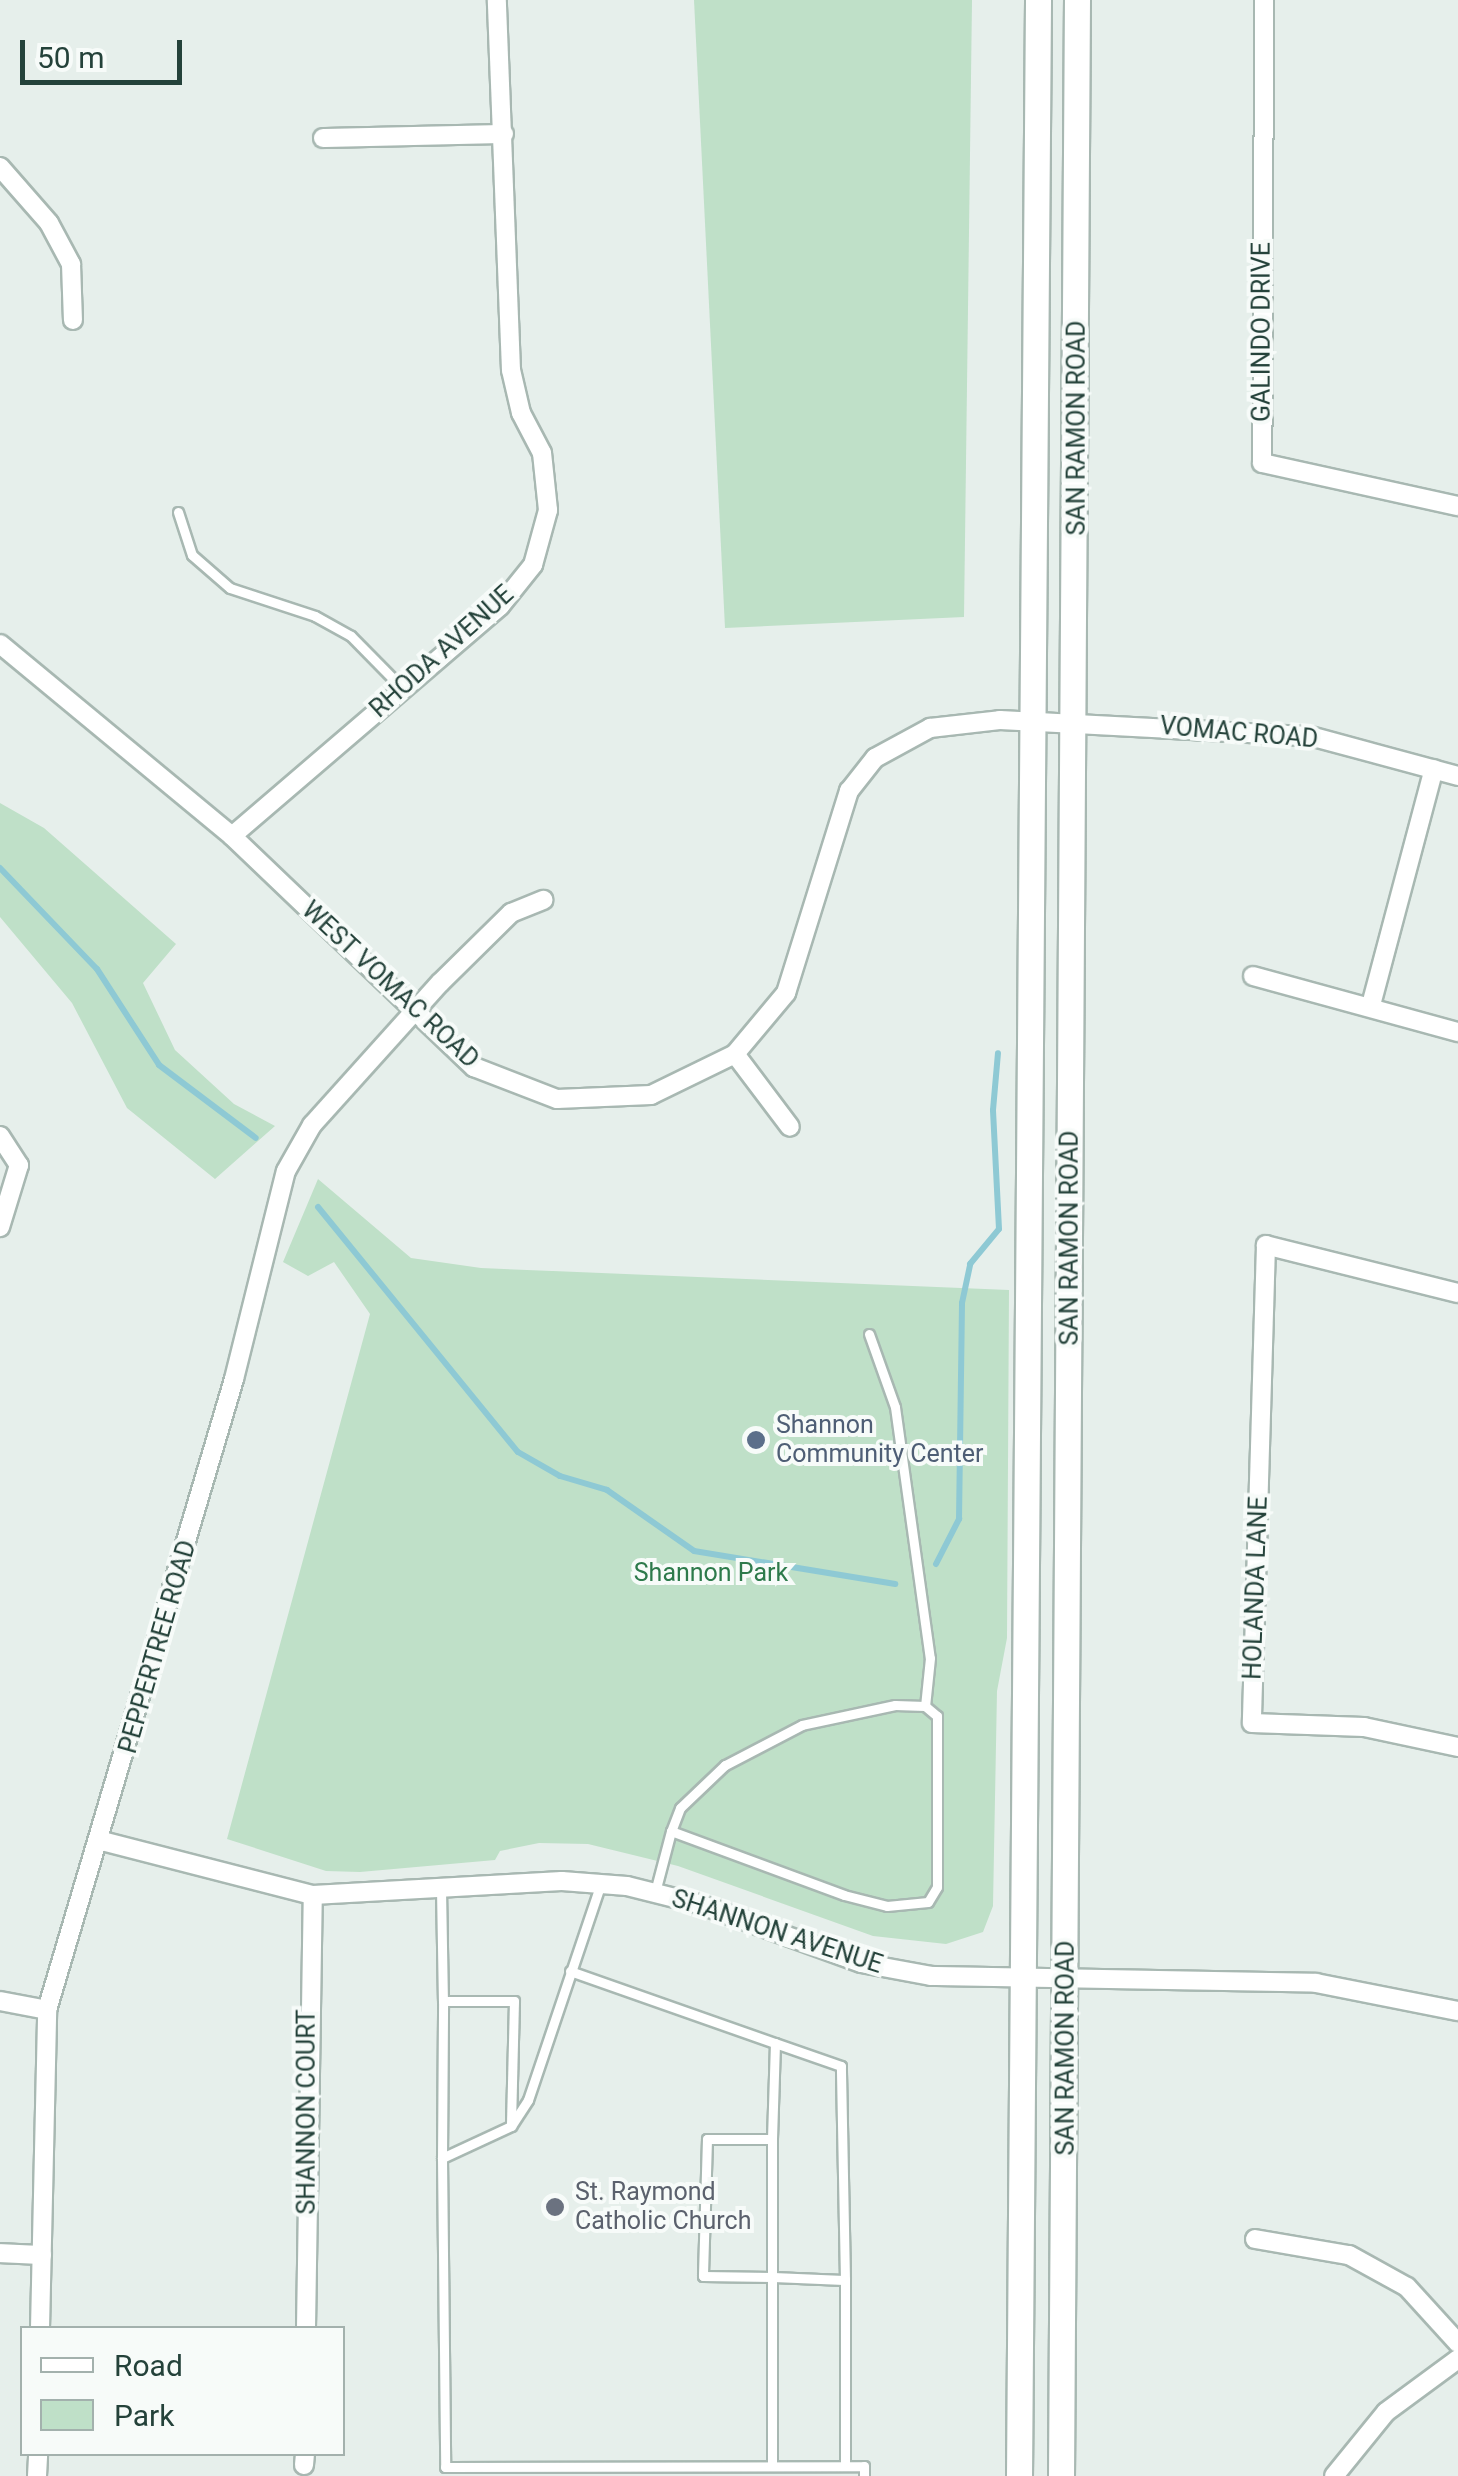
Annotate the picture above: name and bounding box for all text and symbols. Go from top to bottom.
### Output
scale bar [25,20,188,82]
text: 50 m [37,40,104,75]
street label: GALINDO DRIVE [1247,242,1277,422]
street label: SAN RAMON ROAD [1062,320,1092,536]
street label: RHODA AVENUE [364,580,520,724]
street label: VOMAC ROAD [1159,711,1319,755]
street label: WEST VOMAC ROAD [295,895,485,1075]
street label: SAN RAMON ROAD [1055,1130,1085,1346]
place label: Shannon Community Center [776,1411,983,1470]
marker: Shannon Community Center [745,1429,767,1451]
street label: HOLANDA LANE [1238,1496,1274,1680]
street label: PEPPERTREE ROAD [113,1537,203,1757]
park label: Shannon Park [634,1558,788,1588]
street label: SHANNON AVENUE [668,1884,886,1980]
street label: SAN RAMON ROAD [1051,1940,1081,2156]
street label: SHANNON COURT [292,2009,322,2215]
place label: St. Raymond Catholic Church [575,2178,751,2237]
marker: St. Raymond Catholic Church [544,2196,566,2218]
legend [20,2326,345,2456]
text: Road [114,2348,183,2383]
text: Park [114,2398,174,2433]

